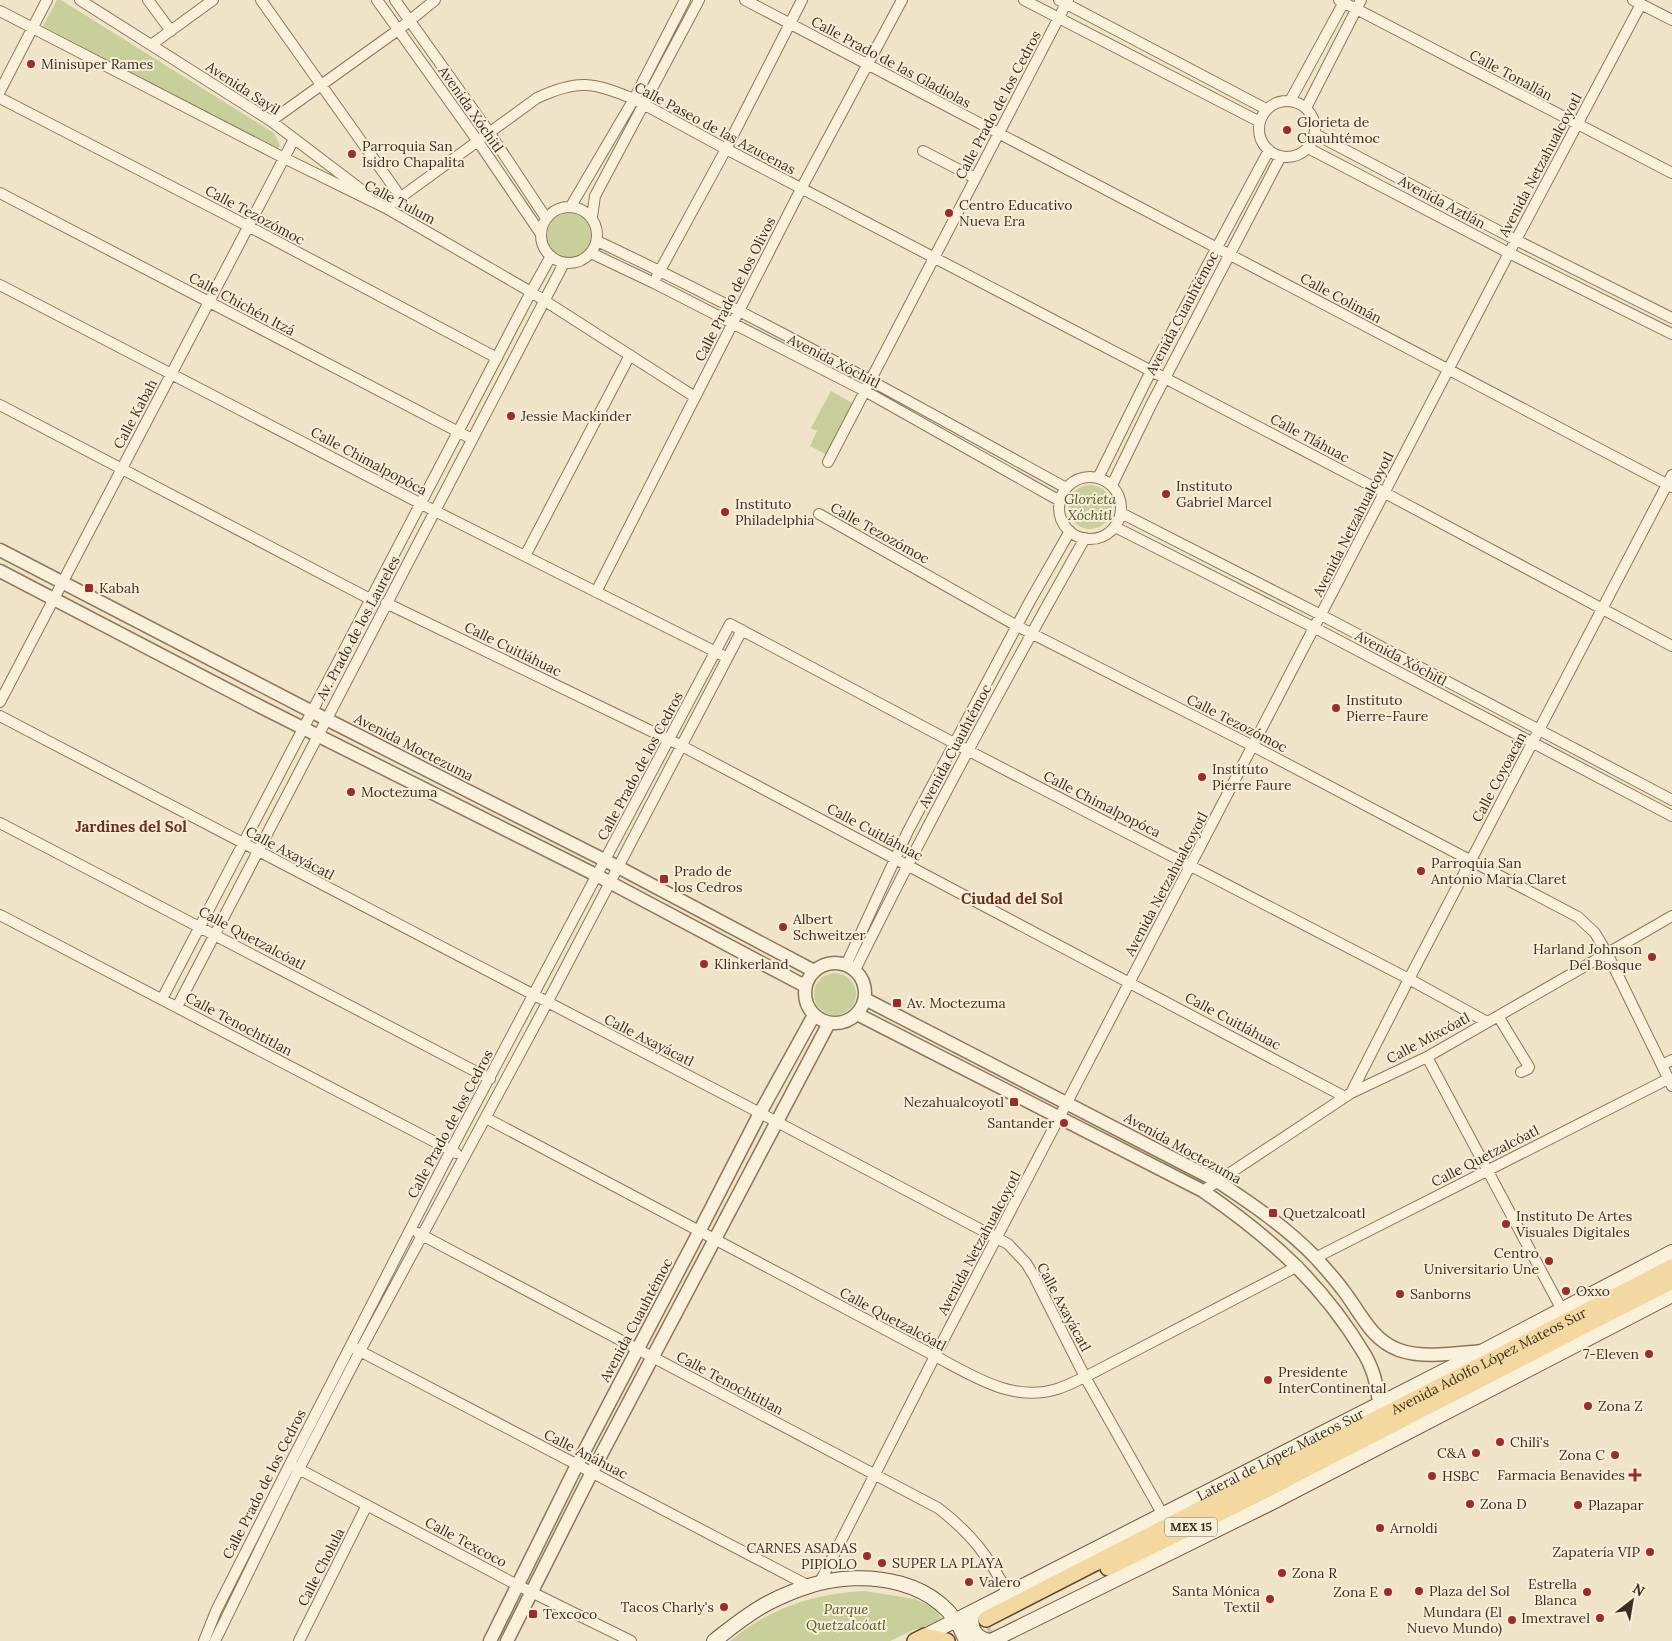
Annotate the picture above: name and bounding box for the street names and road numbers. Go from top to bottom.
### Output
street label: Calle Prado de las Gladiolas [808,12,974,112]
street label: Calle Prado de los Cedros [951,28,1045,182]
street label: Calle Tonallán [1466,46,1556,105]
street label: Avenida Sayil [202,57,284,119]
street label: Avenida Xóchitl [434,62,508,156]
street label: Calle Paseo de las Azucenas [631,78,799,178]
street label: Avenida Netzahualcoyotl [1494,90,1586,241]
street label: Avenida Aztlán [1394,171,1489,233]
street label: Calle Tulum [361,176,439,228]
street label: Calle Tezozómoc [202,181,308,249]
street label: Calle Prado de los Olivos [691,214,779,364]
street label: Avenida Cuauhtémoc [1141,248,1222,379]
street label: Calle Chichén Itzá [186,268,298,340]
street label: Calle Colimán [1297,269,1385,327]
street label: Avenida Xóchitl [784,330,883,392]
street label: Calle Kabah [109,376,161,452]
street label: Calle Tláhuac [1267,410,1353,466]
street label: Calle Chimalpopóca [308,423,430,499]
street label: Avenida Netzahualcoyotl [1308,448,1398,600]
street label: Calle Tezozómoc [827,498,933,568]
street label: Av. Prado de los Laureles [312,553,404,704]
street label: Calle Cuitláhuac [461,618,565,680]
street label: Avenida Xóchitl [1351,626,1450,690]
street label: Avenida Cuauhtémoc [914,681,995,812]
street label: Calle Prado de los Cedros [593,689,687,843]
street label: Calle Tezozómoc [1184,690,1290,756]
street label: Avenida Moctezuma [350,709,477,785]
street label: Calle Coyoacán [1468,728,1531,825]
street label: Calle Chimalpopóca [1040,767,1164,841]
street label: Calle Cuitláhuac [824,799,926,865]
street label: Avenida Netzahualcoyotl [1120,809,1212,960]
street label: Calle Axayácatl [243,822,338,884]
street label: Calle Quetzalcóatl [195,902,309,974]
street label: Calle Tenochtitlan [182,988,296,1060]
street label: Calle Cuitláhuac [1182,988,1284,1054]
street label: Calle Mixcóatl [1383,1008,1473,1068]
street label: Calle Axayácatl [601,1010,697,1070]
street label: Calle Prado de los Cedros [403,1047,497,1201]
street label: Avenida Moctezuma [1120,1108,1245,1188]
street label: Calle Quetzalcóatl [1428,1121,1542,1191]
street label: Avenida Netzahualcoyotl [933,1168,1025,1319]
street label: Avenida Cuauhtémoc [595,1255,676,1386]
street label: Calle Axayácatl [1033,1260,1095,1355]
street label: Calle Quetzalcóatl [836,1283,950,1355]
street label: Avenida Adolfo López Mateos Sur [1387,1303,1589,1419]
street label: Calle Tenochtitlan [673,1347,787,1419]
street label: Lateral de López Mateos Sur [1194,1404,1367,1505]
street label: Calle Prado de los Cedros [218,1406,310,1562]
street label: Calle Anáhuac [541,1425,631,1483]
street label: Calle Texcoco [422,1513,510,1571]
road number: MEX 15 [1165,1518,1217,1536]
street label: Calle Cholula [294,1525,348,1609]

